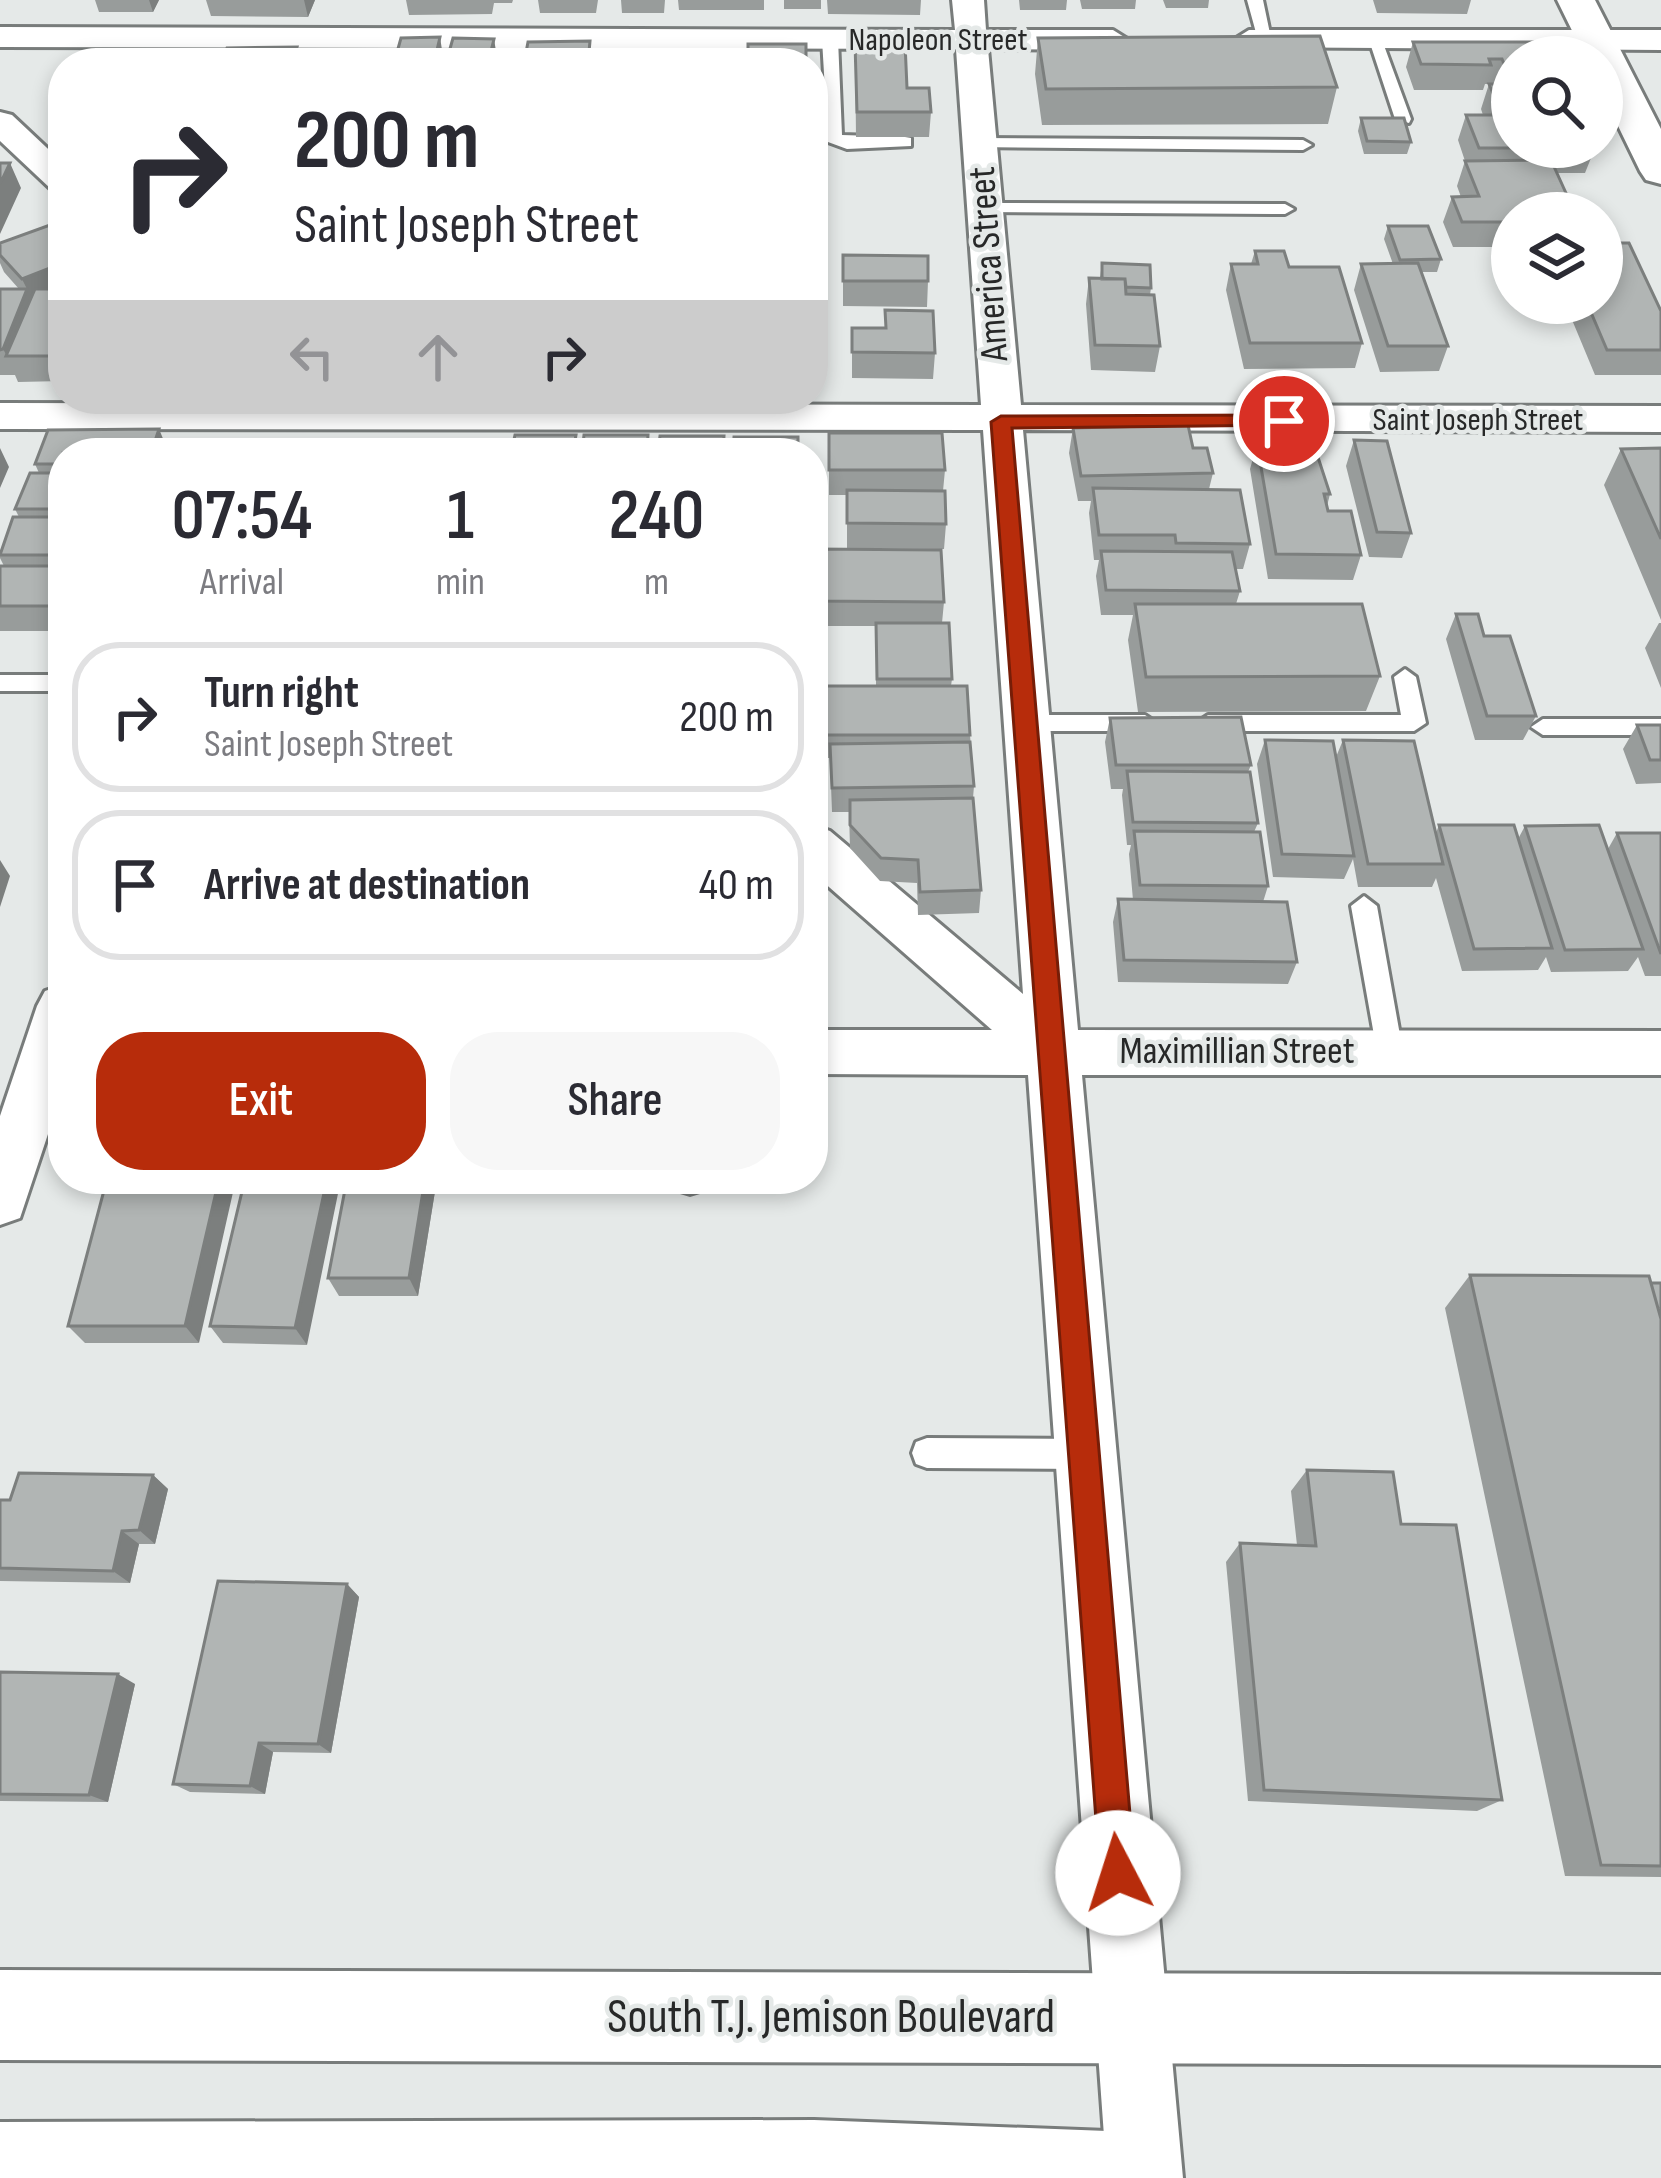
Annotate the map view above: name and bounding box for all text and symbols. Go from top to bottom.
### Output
street label: Napoleon Street [849,20,1028,60]
map controls [1491,36,1623,324]
button: search [1491,36,1623,168]
text: 200 m [294,91,480,192]
icon: right [96,96,252,252]
street label: America Street [959,165,1019,364]
button: layers [1491,192,1623,324]
text: Saint Joseph Street [294,193,639,258]
icon: left [279,324,345,390]
icon: ahead [405,324,471,390]
icon: right [531,324,597,390]
pin [1233,370,1335,472]
icon: arrive [1251,388,1317,454]
street label: Saint Joseph Street [1373,400,1583,440]
text: 07:54 [172,473,312,560]
text: 1 [447,473,474,560]
text: 240 [609,473,704,560]
text: Arrival [200,559,284,606]
text: min [436,559,485,606]
text: m [644,559,669,606]
text: Turn right [204,666,359,721]
icon: right [102,684,168,750]
text: 200 m [679,690,774,745]
text: Saint Joseph Street [204,721,453,768]
icon: arrive [102,852,168,918]
text: Arrive at destination [204,858,530,913]
text: 40 m [699,858,774,913]
street label: Maximillian Street [1119,1028,1355,1075]
button: Exit [96,1032,426,1170]
button: Share [450,1032,780,1170]
position arrow [1055,1810,1181,1936]
street label: South T.J. Jemison Boulevard [607,1989,1055,2046]

